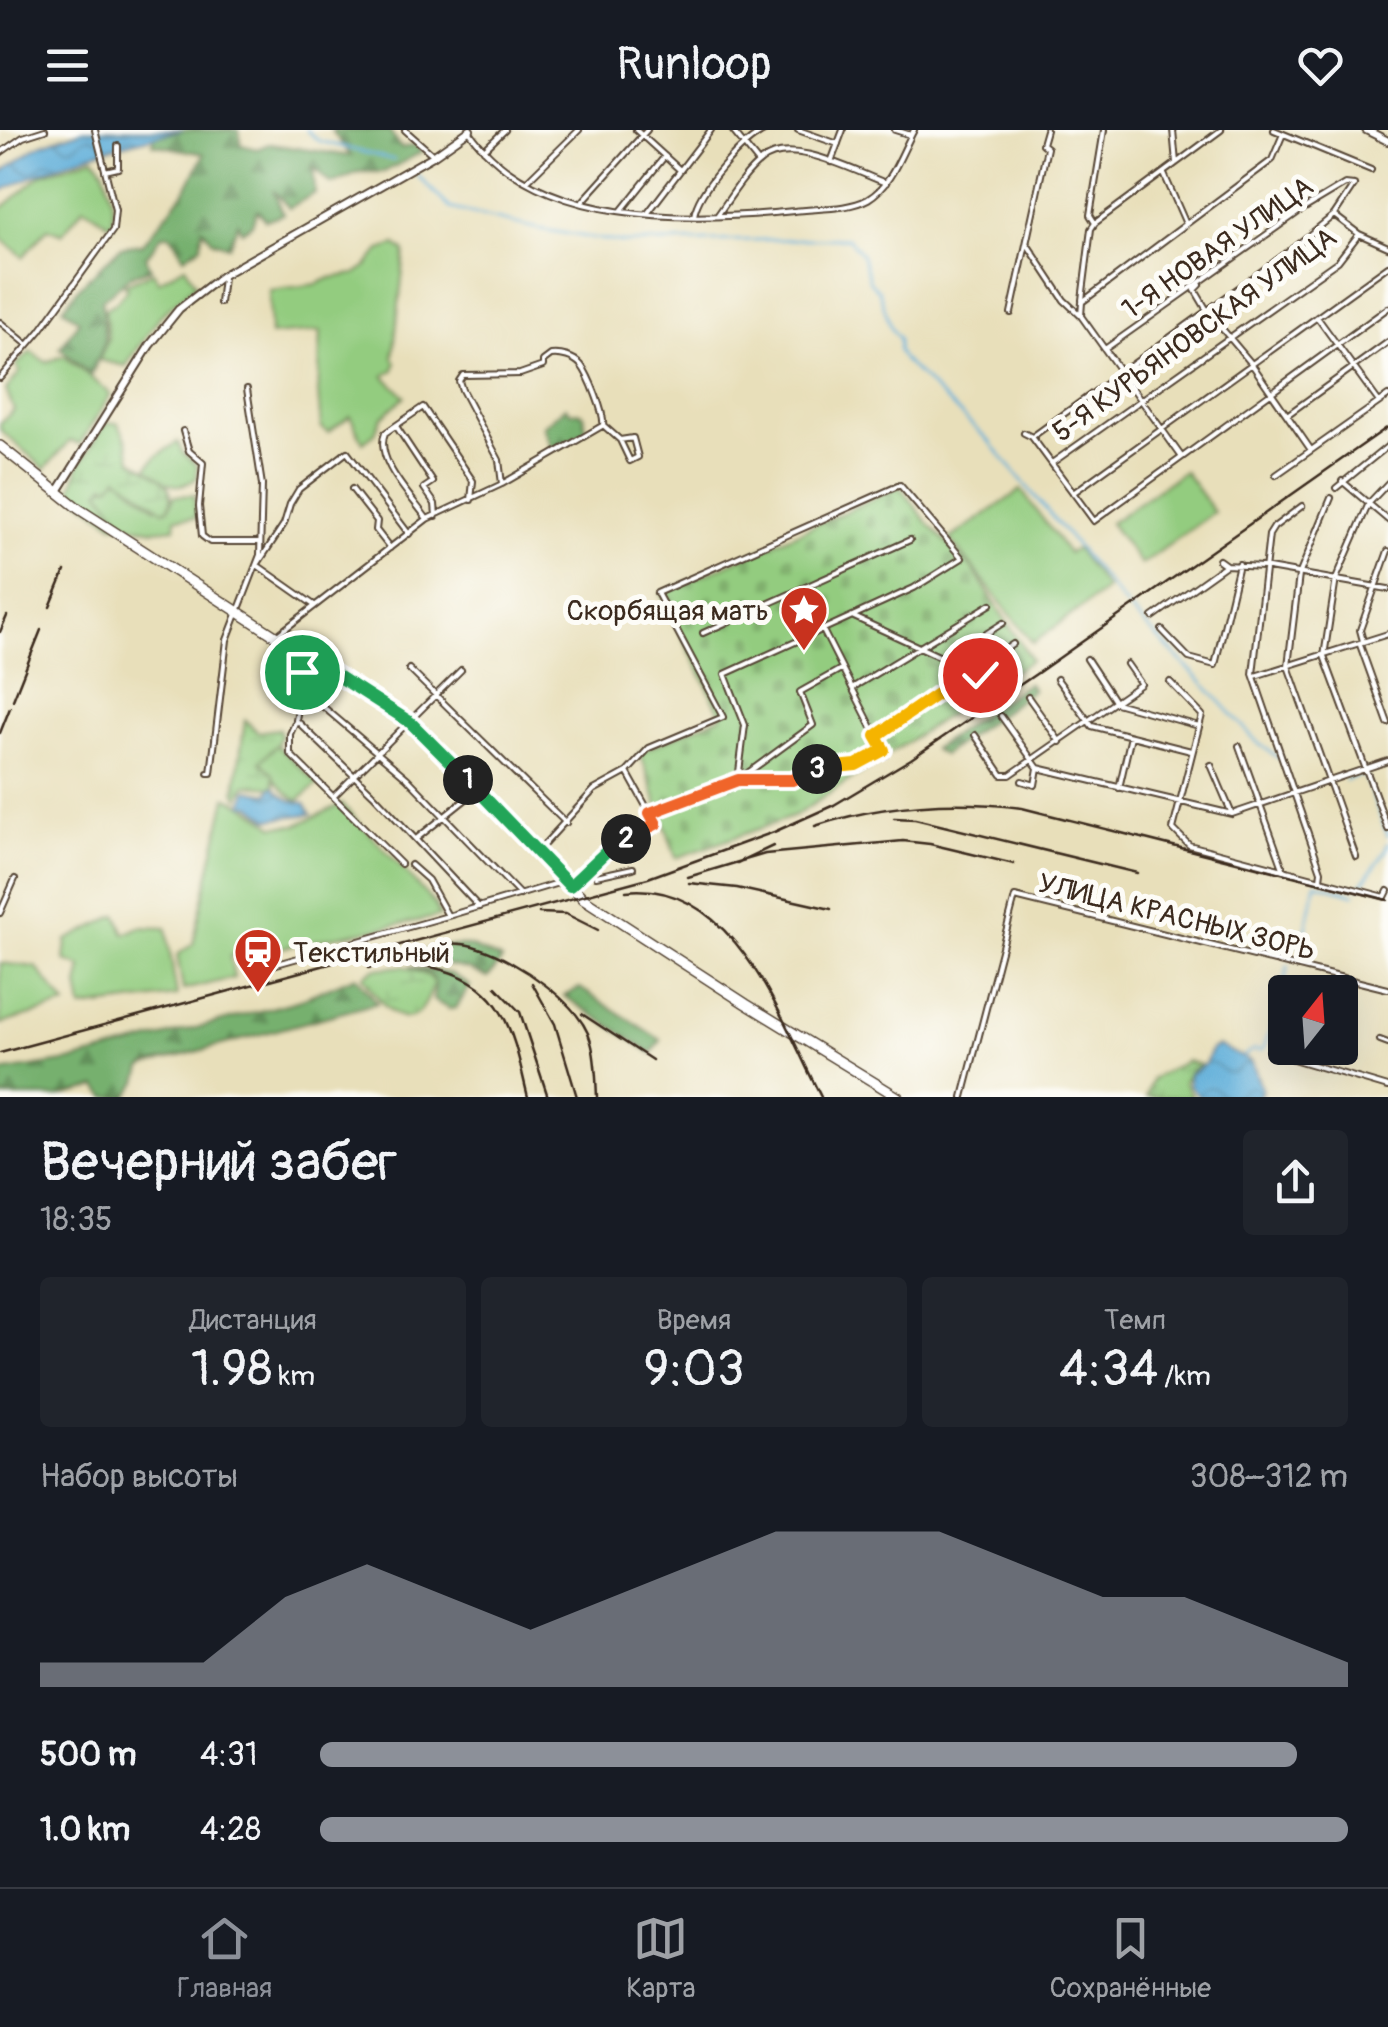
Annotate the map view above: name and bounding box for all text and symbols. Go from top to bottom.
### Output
text: Runloop [617,37,771,93]
icon: menu [40,38,95,93]
icon: heart [1293,38,1348,93]
street label: 1-Я НОВАЯ УЛИЦА [1115,169,1320,327]
street label: 5-Я КУРЬЯНОВСКАЯ УЛИЦА [1046,220,1344,450]
place icon: Скорбящая мать [778,584,830,652]
place label: Скорбящая мать [567,594,769,629]
pin [260,630,345,715]
pin [938,633,1023,718]
icon: arrive [275,645,330,700]
icon: check [953,648,1008,703]
pin: 3 [792,744,842,794]
text: 3 [809,751,825,786]
pin: 1 [443,755,493,805]
text: 1 [463,762,473,797]
pin: 2 [601,814,651,864]
text: 2 [618,821,634,856]
street label: УЛИЦА КРАСНЫХ ЗОРЬ [1034,866,1319,969]
station icon: Текстильный [232,926,284,994]
place label: Текстильный [293,936,450,971]
north arrow [1268,975,1358,1065]
map controls [1268,975,1358,1065]
text: Вечерний забег [40,1128,397,1197]
button: share [1243,1130,1348,1235]
text: 18:35 [40,1200,112,1240]
text: Дистанция [189,1303,317,1338]
text: Время [657,1303,731,1338]
text: Темп [1104,1303,1166,1338]
text: 1.98 [191,1338,272,1401]
text: 9:03 [643,1338,745,1401]
text: 4:34 [1059,1338,1158,1401]
text: km [272,1359,315,1394]
text: /km [1158,1359,1211,1394]
text: Набор высоты [40,1457,238,1497]
text: 308–312 m [1190,1457,1348,1497]
text: 500 m [40,1735,136,1775]
text: 4:31 [200,1735,257,1775]
text: 1.0 km [40,1810,130,1850]
text: 4:28 [200,1810,261,1850]
tab: Главная [177,1911,272,2006]
tab: Карта [626,1911,696,2006]
tab: Сохранённые [1050,1911,1211,2006]

